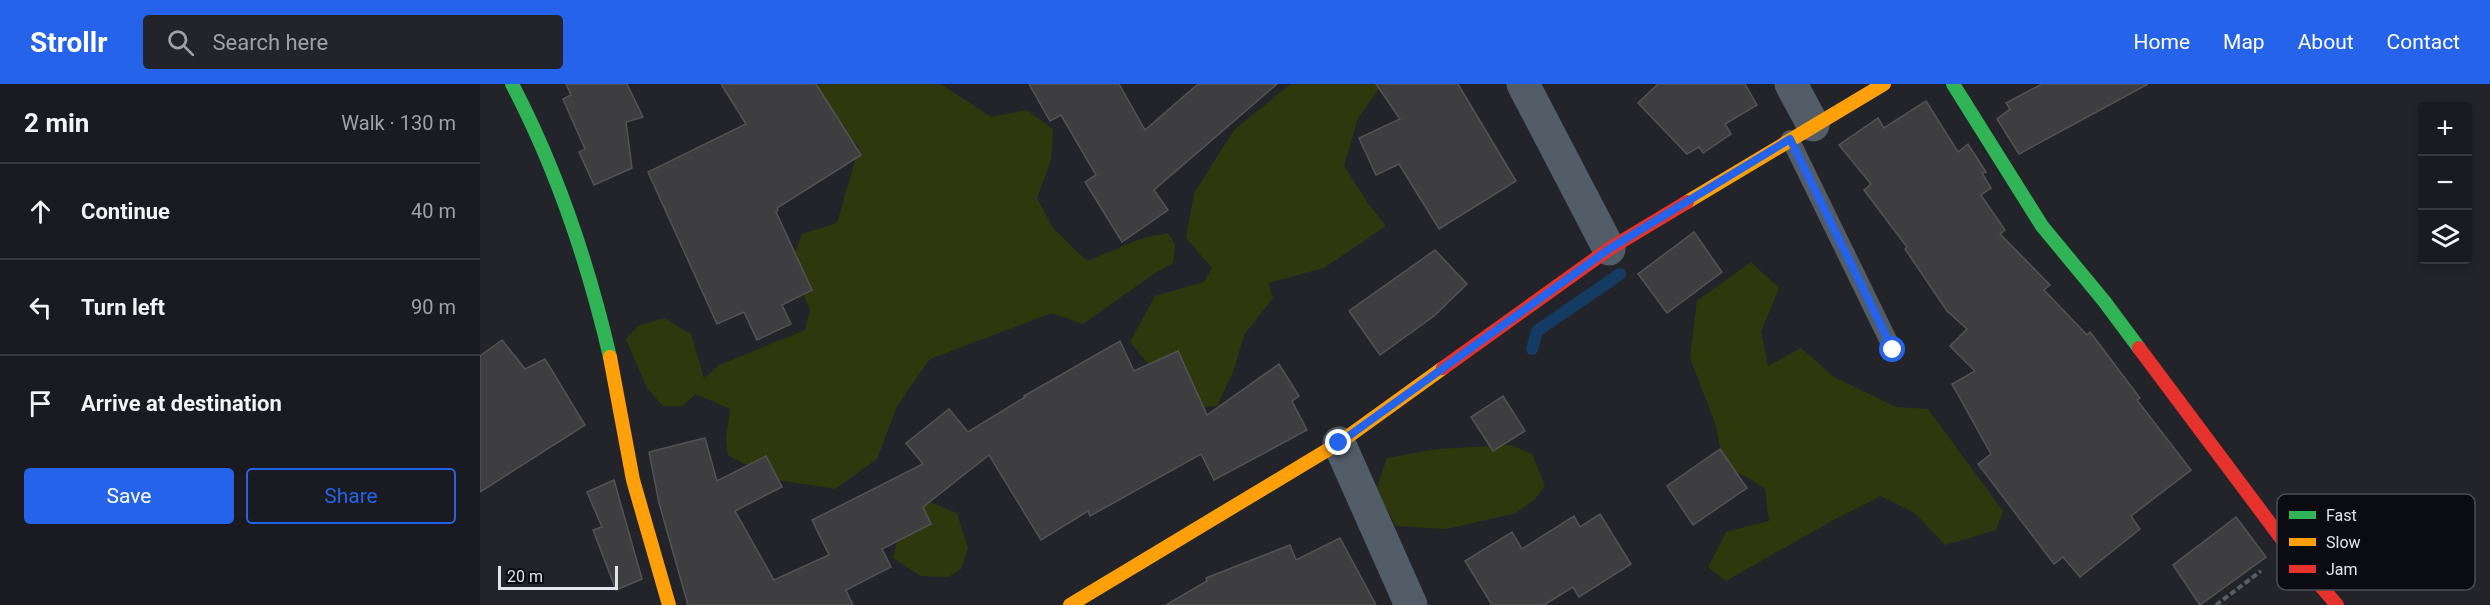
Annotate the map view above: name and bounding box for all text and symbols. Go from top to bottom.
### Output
search box [143,15,563,69]
text: Strollr [30,26,107,59]
icon: search [164,26,197,59]
text: Search here [212,30,328,55]
text: Home [2134,30,2190,54]
text: Map [2223,30,2265,54]
text: About [2298,30,2354,54]
text: Contact [2387,30,2460,54]
map controls [2418,102,2472,264]
button: + [2418,102,2472,156]
text: 2 min [24,108,89,138]
text: Walk · 130 m [341,111,456,135]
button: − [2418,156,2472,210]
icon: ahead [24,195,57,228]
text: Continue [81,199,170,224]
text: 40 m [411,199,456,223]
button: layers [2418,210,2472,264]
icon: left [24,291,57,324]
text: Turn left [81,295,165,320]
text: 90 m [411,295,456,319]
route start [1879,336,1905,362]
icon: arrive [24,387,57,420]
text: Arrive at destination [81,391,282,416]
route end [1325,429,1351,455]
button: Save [24,468,234,524]
button: Share [246,468,456,524]
legend [2277,494,2475,590]
text: Fast [2326,506,2357,525]
text: Slow [2326,533,2361,552]
text: Jam [2326,560,2358,579]
scale bar [498,563,618,590]
text: 20 m [507,567,543,586]

